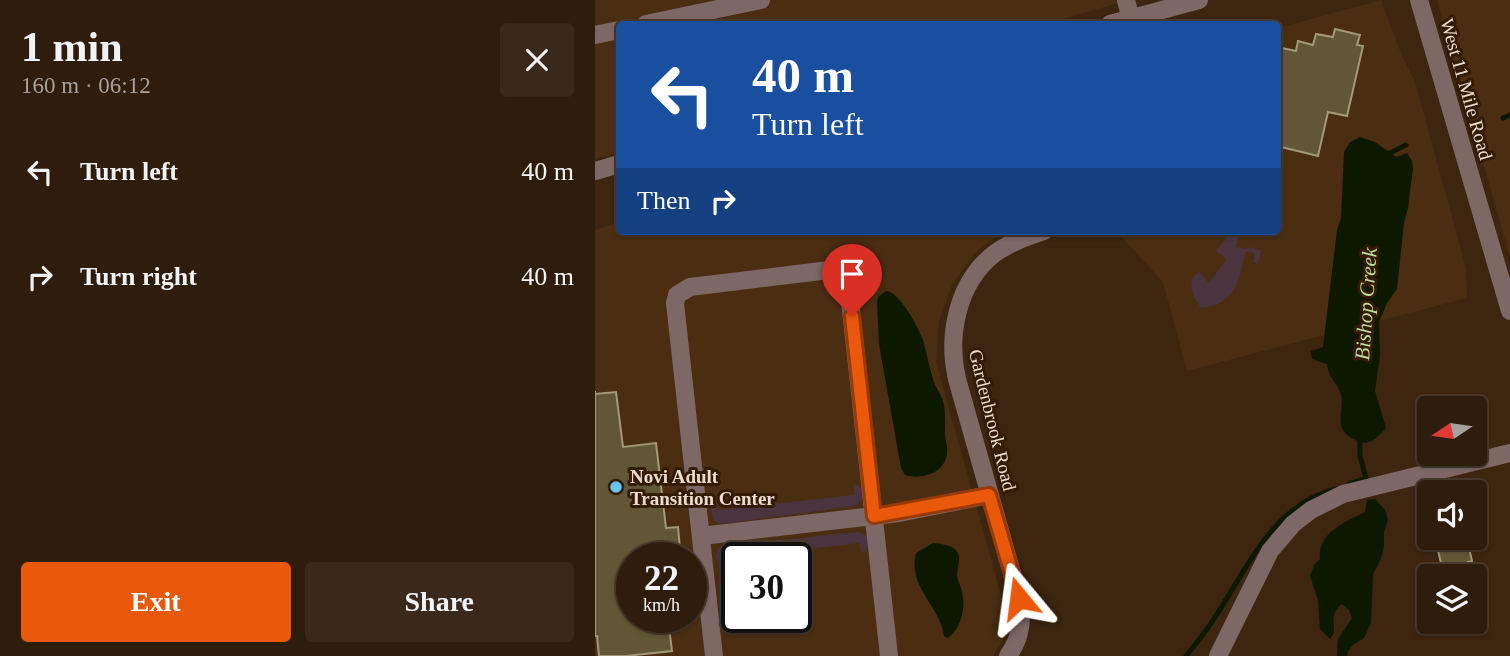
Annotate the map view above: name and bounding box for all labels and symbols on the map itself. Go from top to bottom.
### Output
street label: West 11 Mile Road [1436,16,1497,163]
pin [822,244,882,316]
water label: Bishop Creek [1350,246,1382,361]
street label: Gardenbrook Road [965,347,1020,494]
north arrow [1417,396,1487,466]
place label: Novi Adult Transition Center [630,466,775,509]
marker: Novi Adult Transition Center [608,479,624,495]
speed limit sign: 30 [721,542,812,633]
position arrow [982,561,1056,635]

